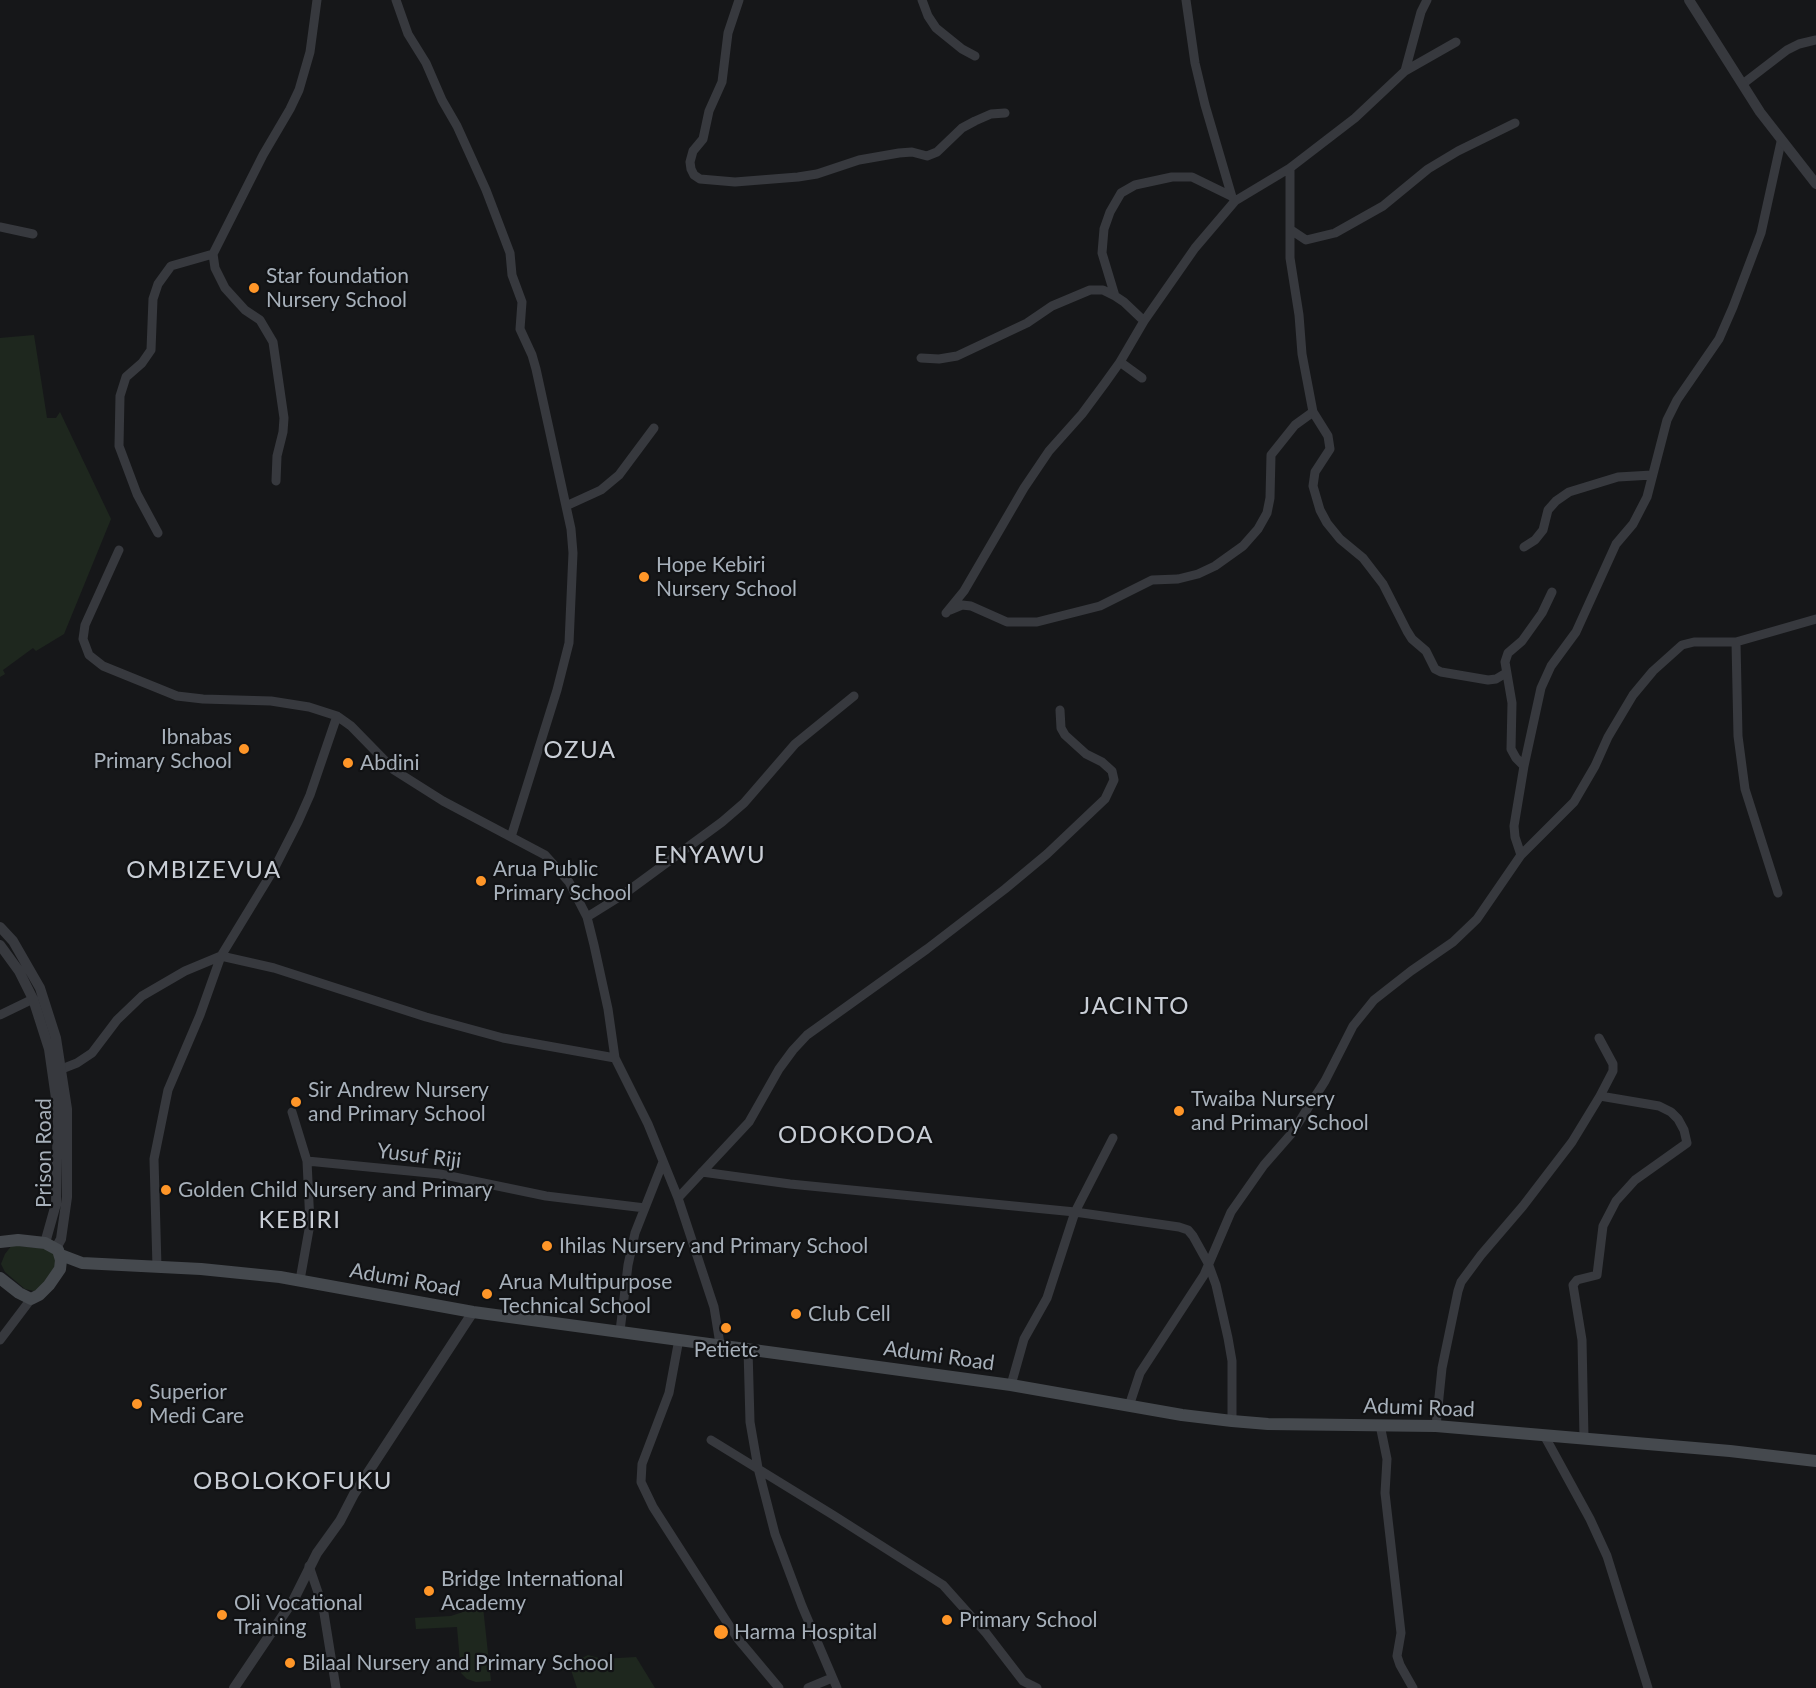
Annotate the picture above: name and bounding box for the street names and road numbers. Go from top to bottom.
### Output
street label: Prison Road [31,1098,57,1208]
street label: Yusuf Riji [375,1138,463,1174]
street label: Adumi Road [348,1258,462,1302]
street label: Adumi Road [882,1336,996,1376]
street label: Adumi Road [1363,1393,1475,1423]

